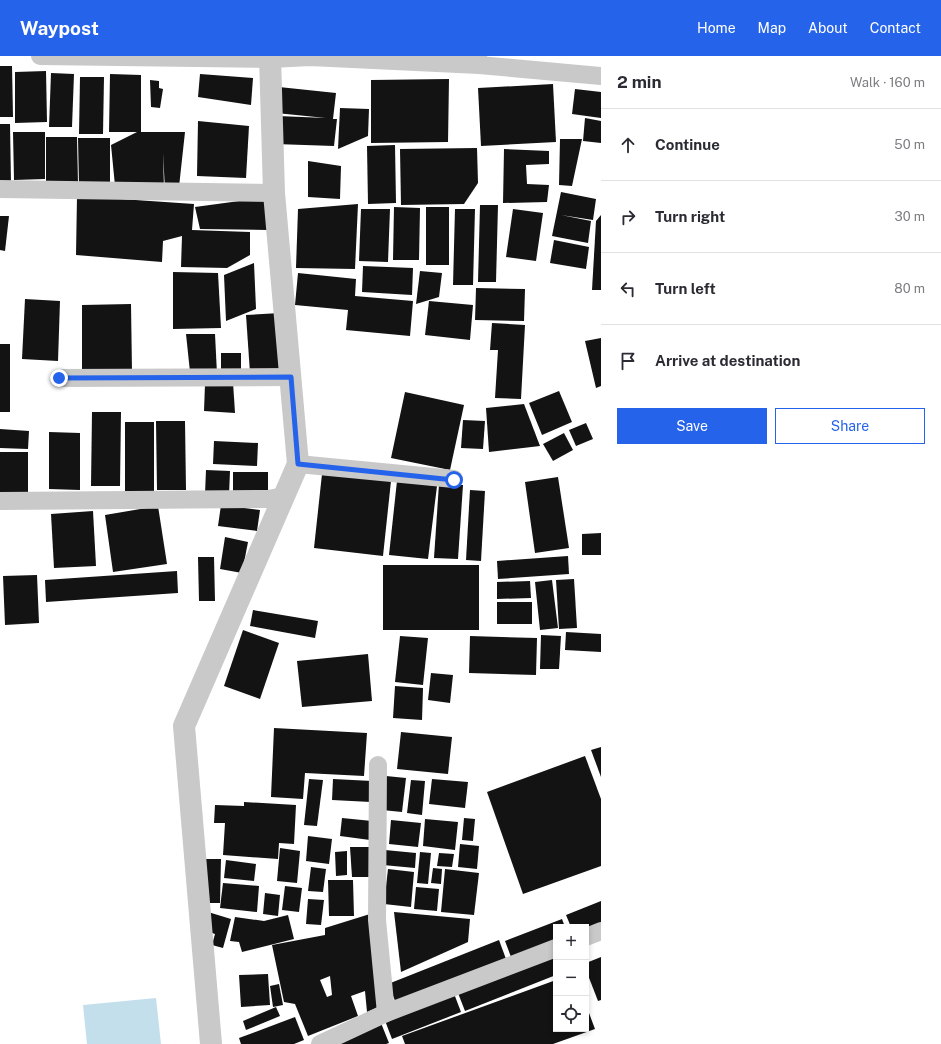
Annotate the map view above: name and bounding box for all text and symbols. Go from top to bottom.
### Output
text: Waypost [20,17,99,39]
text: Home [697,20,736,36]
text: Map [758,20,786,36]
text: About [808,20,848,36]
text: Contact [870,20,921,36]
text: 2 min [617,72,662,92]
text: Walk · 160 m [850,75,925,90]
icon: ahead [617,134,639,156]
text: Continue [655,136,720,153]
text: 50 m [894,137,925,152]
icon: right [617,206,639,228]
text: Turn right [655,208,725,225]
text: 30 m [895,209,925,224]
icon: left [617,278,639,300]
text: Turn left [655,280,716,297]
text: 80 m [894,281,925,296]
icon: arrive [617,350,639,372]
text: Arrive at destination [655,352,800,369]
route end [50,369,68,387]
button: Save [617,408,767,444]
button: Share [775,408,925,444]
route start [445,471,463,489]
map controls [553,924,589,1032]
button: + [553,924,589,960]
button: − [553,960,589,996]
button: locate [553,996,589,1032]

